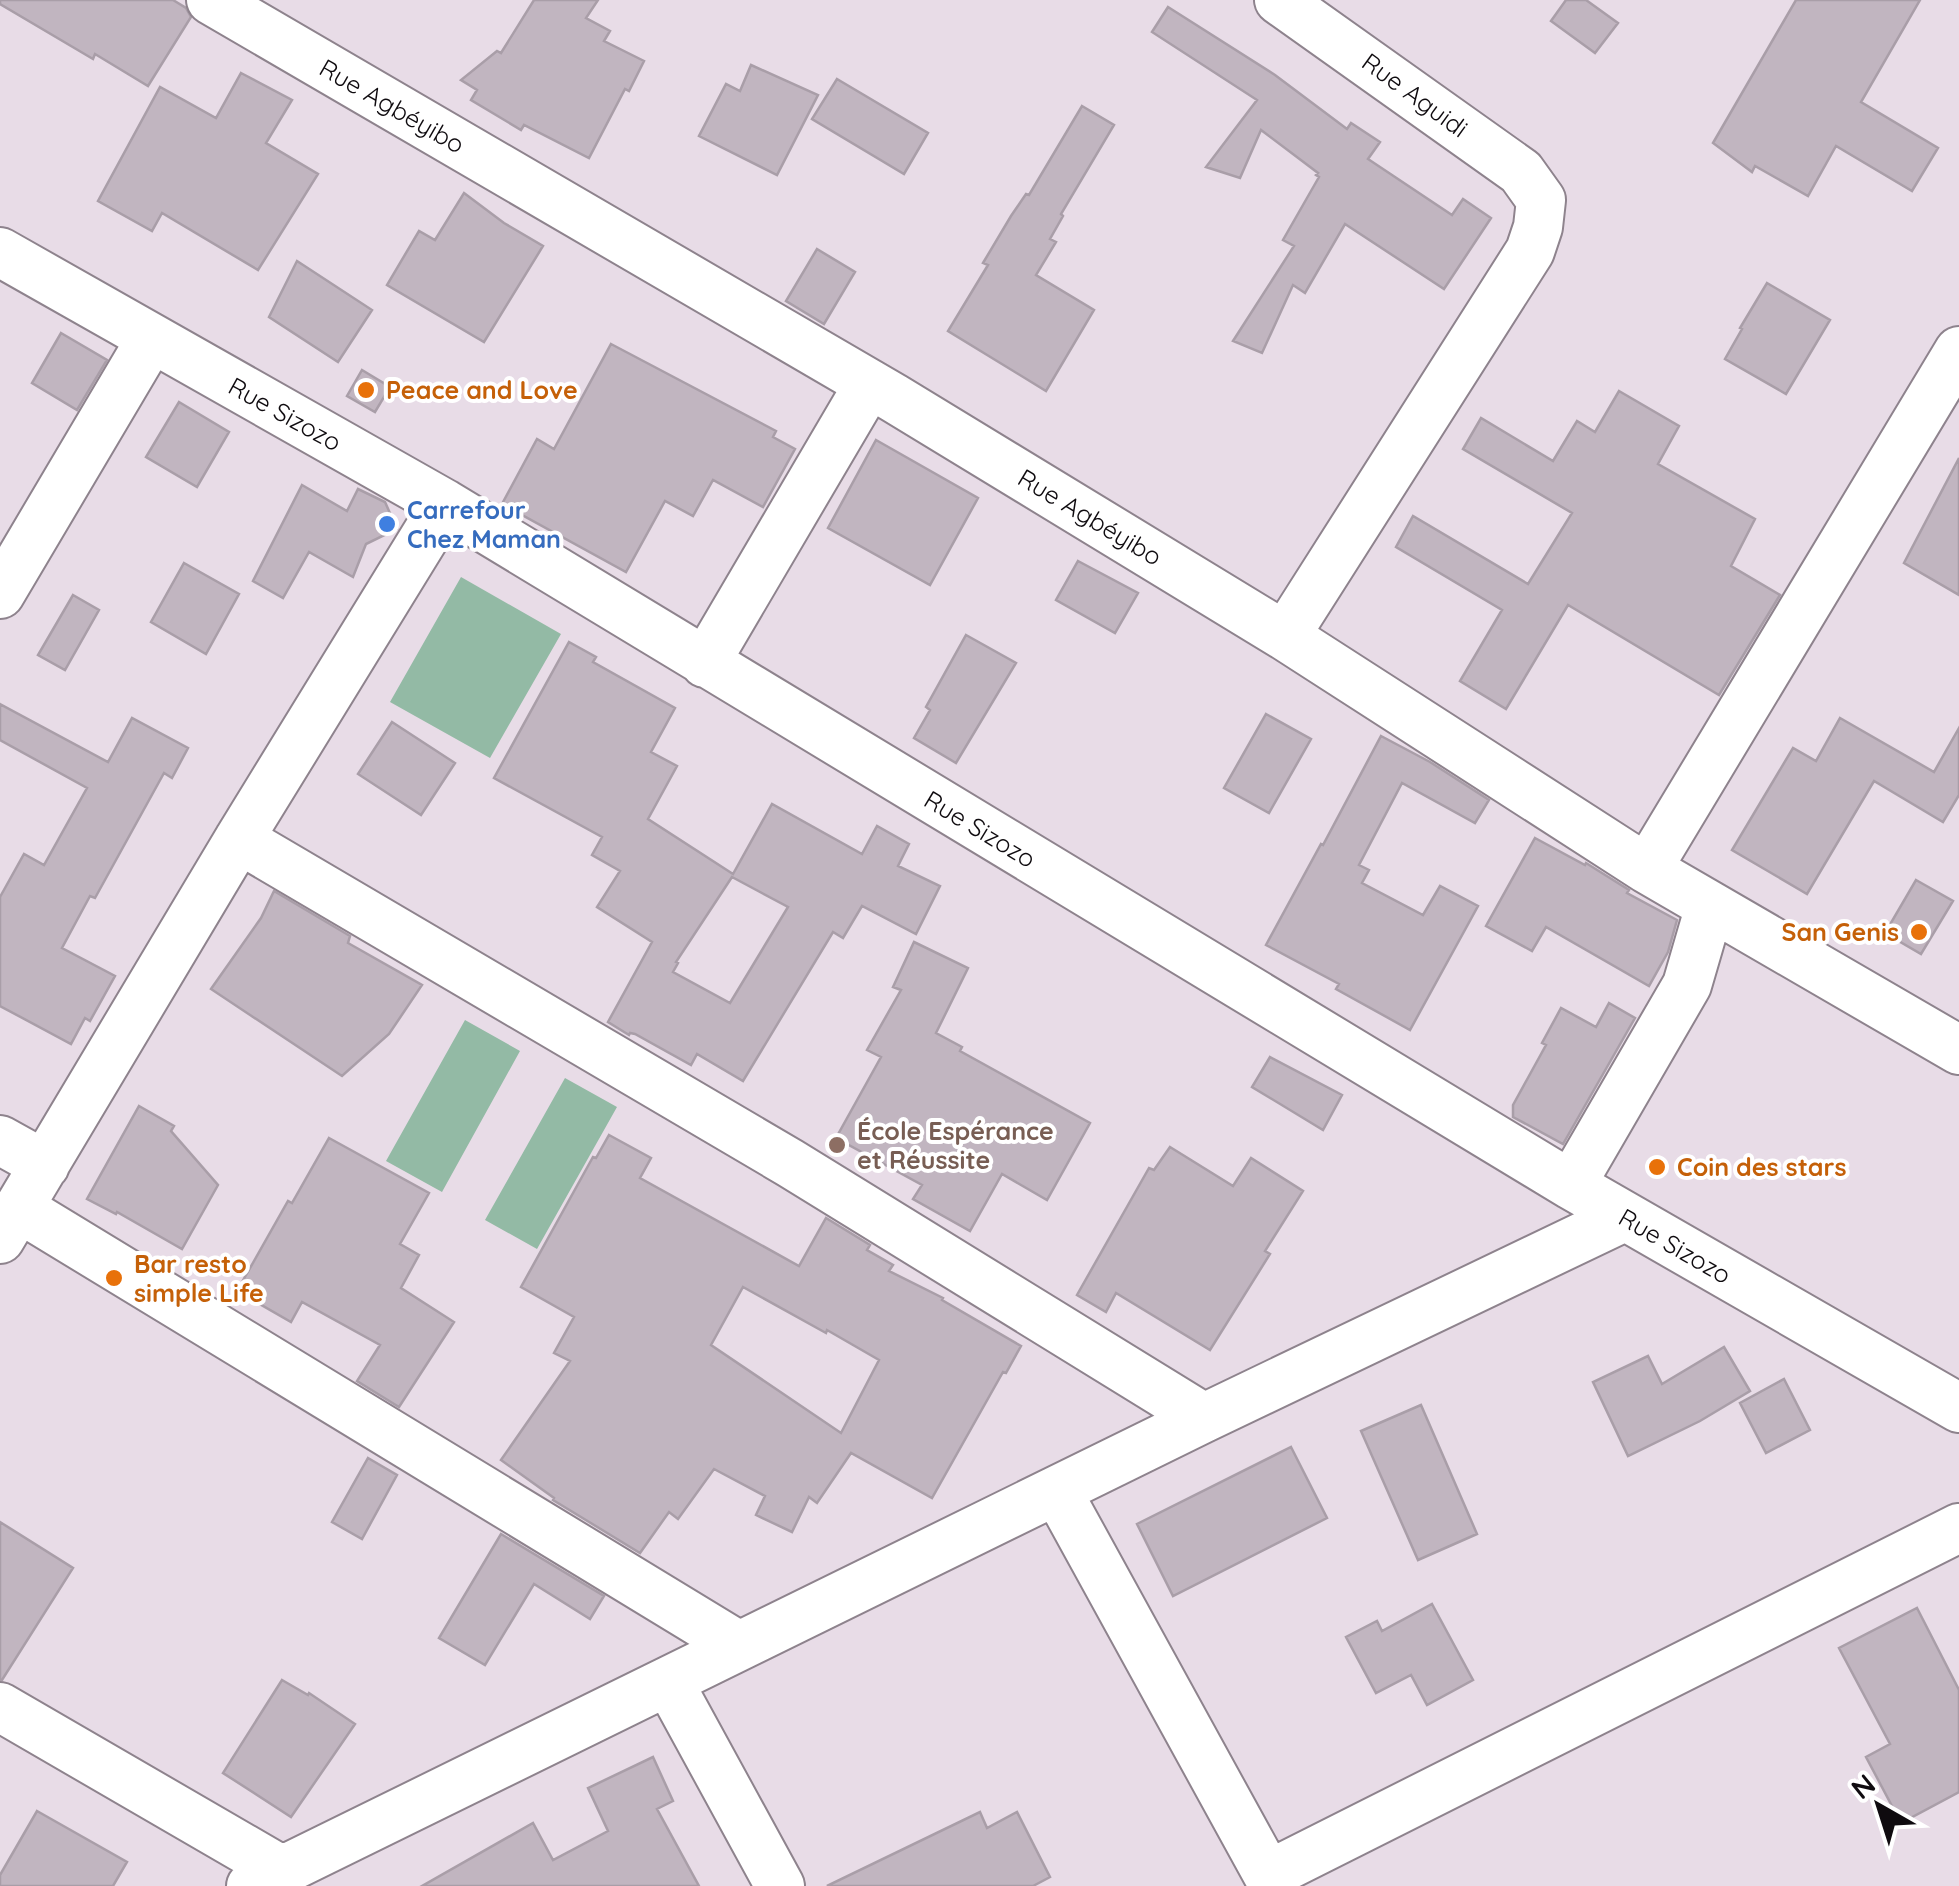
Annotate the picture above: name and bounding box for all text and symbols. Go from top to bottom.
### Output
street label: Rue Aguidi [1356,46,1474,143]
street label: Rue Agbéyibo [314,52,470,160]
street label: Rue Sizozo [223,370,347,457]
place label: Peace and Love [386,374,578,405]
marker: Peace and Love [355,379,377,401]
street label: Rue Agbéyibo [1013,461,1168,572]
place label: Carrefour Chez Maman [407,494,561,554]
marker: Carrefour Chez Maman [376,513,398,535]
street label: Rue Sizozo [919,783,1042,874]
place label: San Genis [1781,916,1899,947]
marker: San Genis [1908,921,1930,943]
place label: École Espérance et Réussite [857,1115,1054,1175]
marker: École Espérance et Réussite [826,1134,848,1156]
place label: Coin des stars [1677,1151,1846,1182]
marker: Coin des stars [1646,1156,1668,1178]
street label: Rue Sizozo [1614,1201,1737,1290]
place label: Bar resto simple Life [134,1248,264,1308]
marker: Bar resto simple Life [103,1267,125,1289]
north arrow [1829,1756,1929,1856]
text: N [1844,1766,1882,1806]

